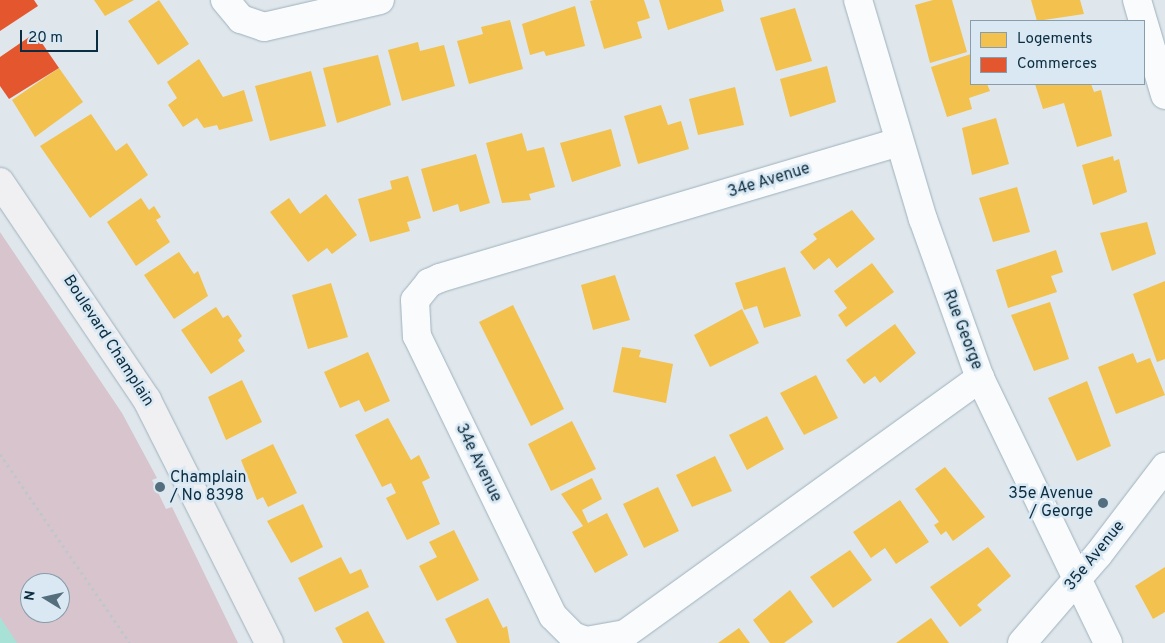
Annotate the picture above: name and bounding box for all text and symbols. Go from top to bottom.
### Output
scale bar [22,20,100,52]
legend [970,20,1145,85]
text: 20 m [28,29,63,48]
text: Logements [1017,30,1093,49]
text: Commerces [1017,55,1097,74]
street label: 34e Avenue [725,159,813,203]
street label: Boulevard Champlain [58,272,158,410]
street label: Rue George [938,287,986,373]
street label: 34e Avenue [451,420,505,506]
place label: Champlain / No 8398 [170,468,247,506]
marker: Champlain / No 8398 [154,481,166,493]
place label: 35e Avenue / George [1008,484,1093,522]
marker: 35e Avenue / George [1097,497,1109,509]
street label: 35e Avenue [1061,517,1129,595]
north arrow [20,573,70,623]
text: N [21,589,40,602]

